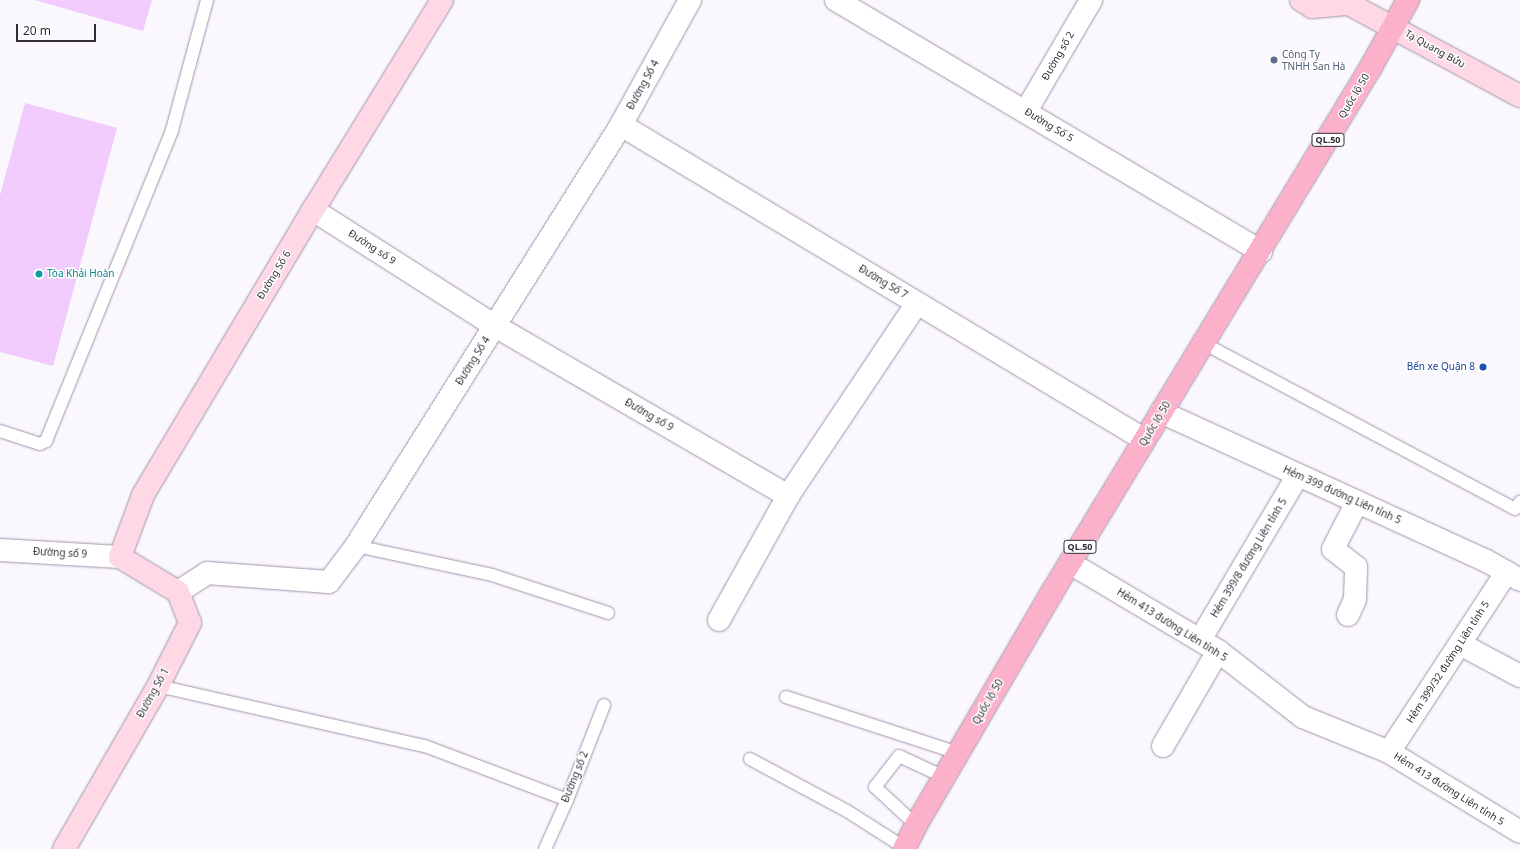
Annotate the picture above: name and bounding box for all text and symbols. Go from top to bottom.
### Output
scale bar [18,16,98,42]
text: 20 m [23,22,51,39]
street label: Tạ Quang Bửu [1403,28,1467,70]
street label: Đường số 2 [1039,29,1077,83]
place label: Công Ty TNHH San Hà [1282,48,1345,72]
marker: Công Ty TNHH San Hà [1269,55,1279,65]
street label: Đường Số 4 [624,58,662,112]
street label: Quốc lộ 50 [1336,71,1372,121]
street label: Đường Số 5 [1022,106,1076,144]
road number: QL.50 [1311,133,1345,147]
street label: Đường số 9 [346,227,398,267]
street label: Đường Số 6 [255,248,293,302]
street label: Đường Số 7 [856,263,910,301]
place label: Tòa Khải Hoàn [47,268,115,280]
marker: Tòa Khải Hoàn [34,269,44,279]
street label: Đường Số 4 [453,335,493,387]
place label: Bến xe Quận 8 [1407,361,1475,373]
marker: Bến xe Quận 8 [1478,362,1488,372]
street label: Đường số 9 [622,396,676,434]
street label: Quốc lộ 50 [1137,399,1173,449]
street label: Hẻm 399 đường Liên tỉnh 5 [1281,464,1403,526]
street label: Hẻm 399/8 đường Liên tỉnh 5 [1208,496,1290,620]
road number: QL.50 [1063,540,1097,554]
street label: Đường số 9 [33,546,87,560]
street label: Hẻm 413 đường Liên tỉnh 5 [1115,586,1229,664]
street label: Hẻm 399/32 đường Liên tỉnh 5 [1404,599,1492,725]
street label: Đường Số 1 [134,666,172,720]
street label: Quốc lộ 50 [970,677,1006,727]
street label: Đường số 2 [559,750,591,804]
street label: Hẻm 413 đường Liên tỉnh 5 [1392,750,1506,828]

